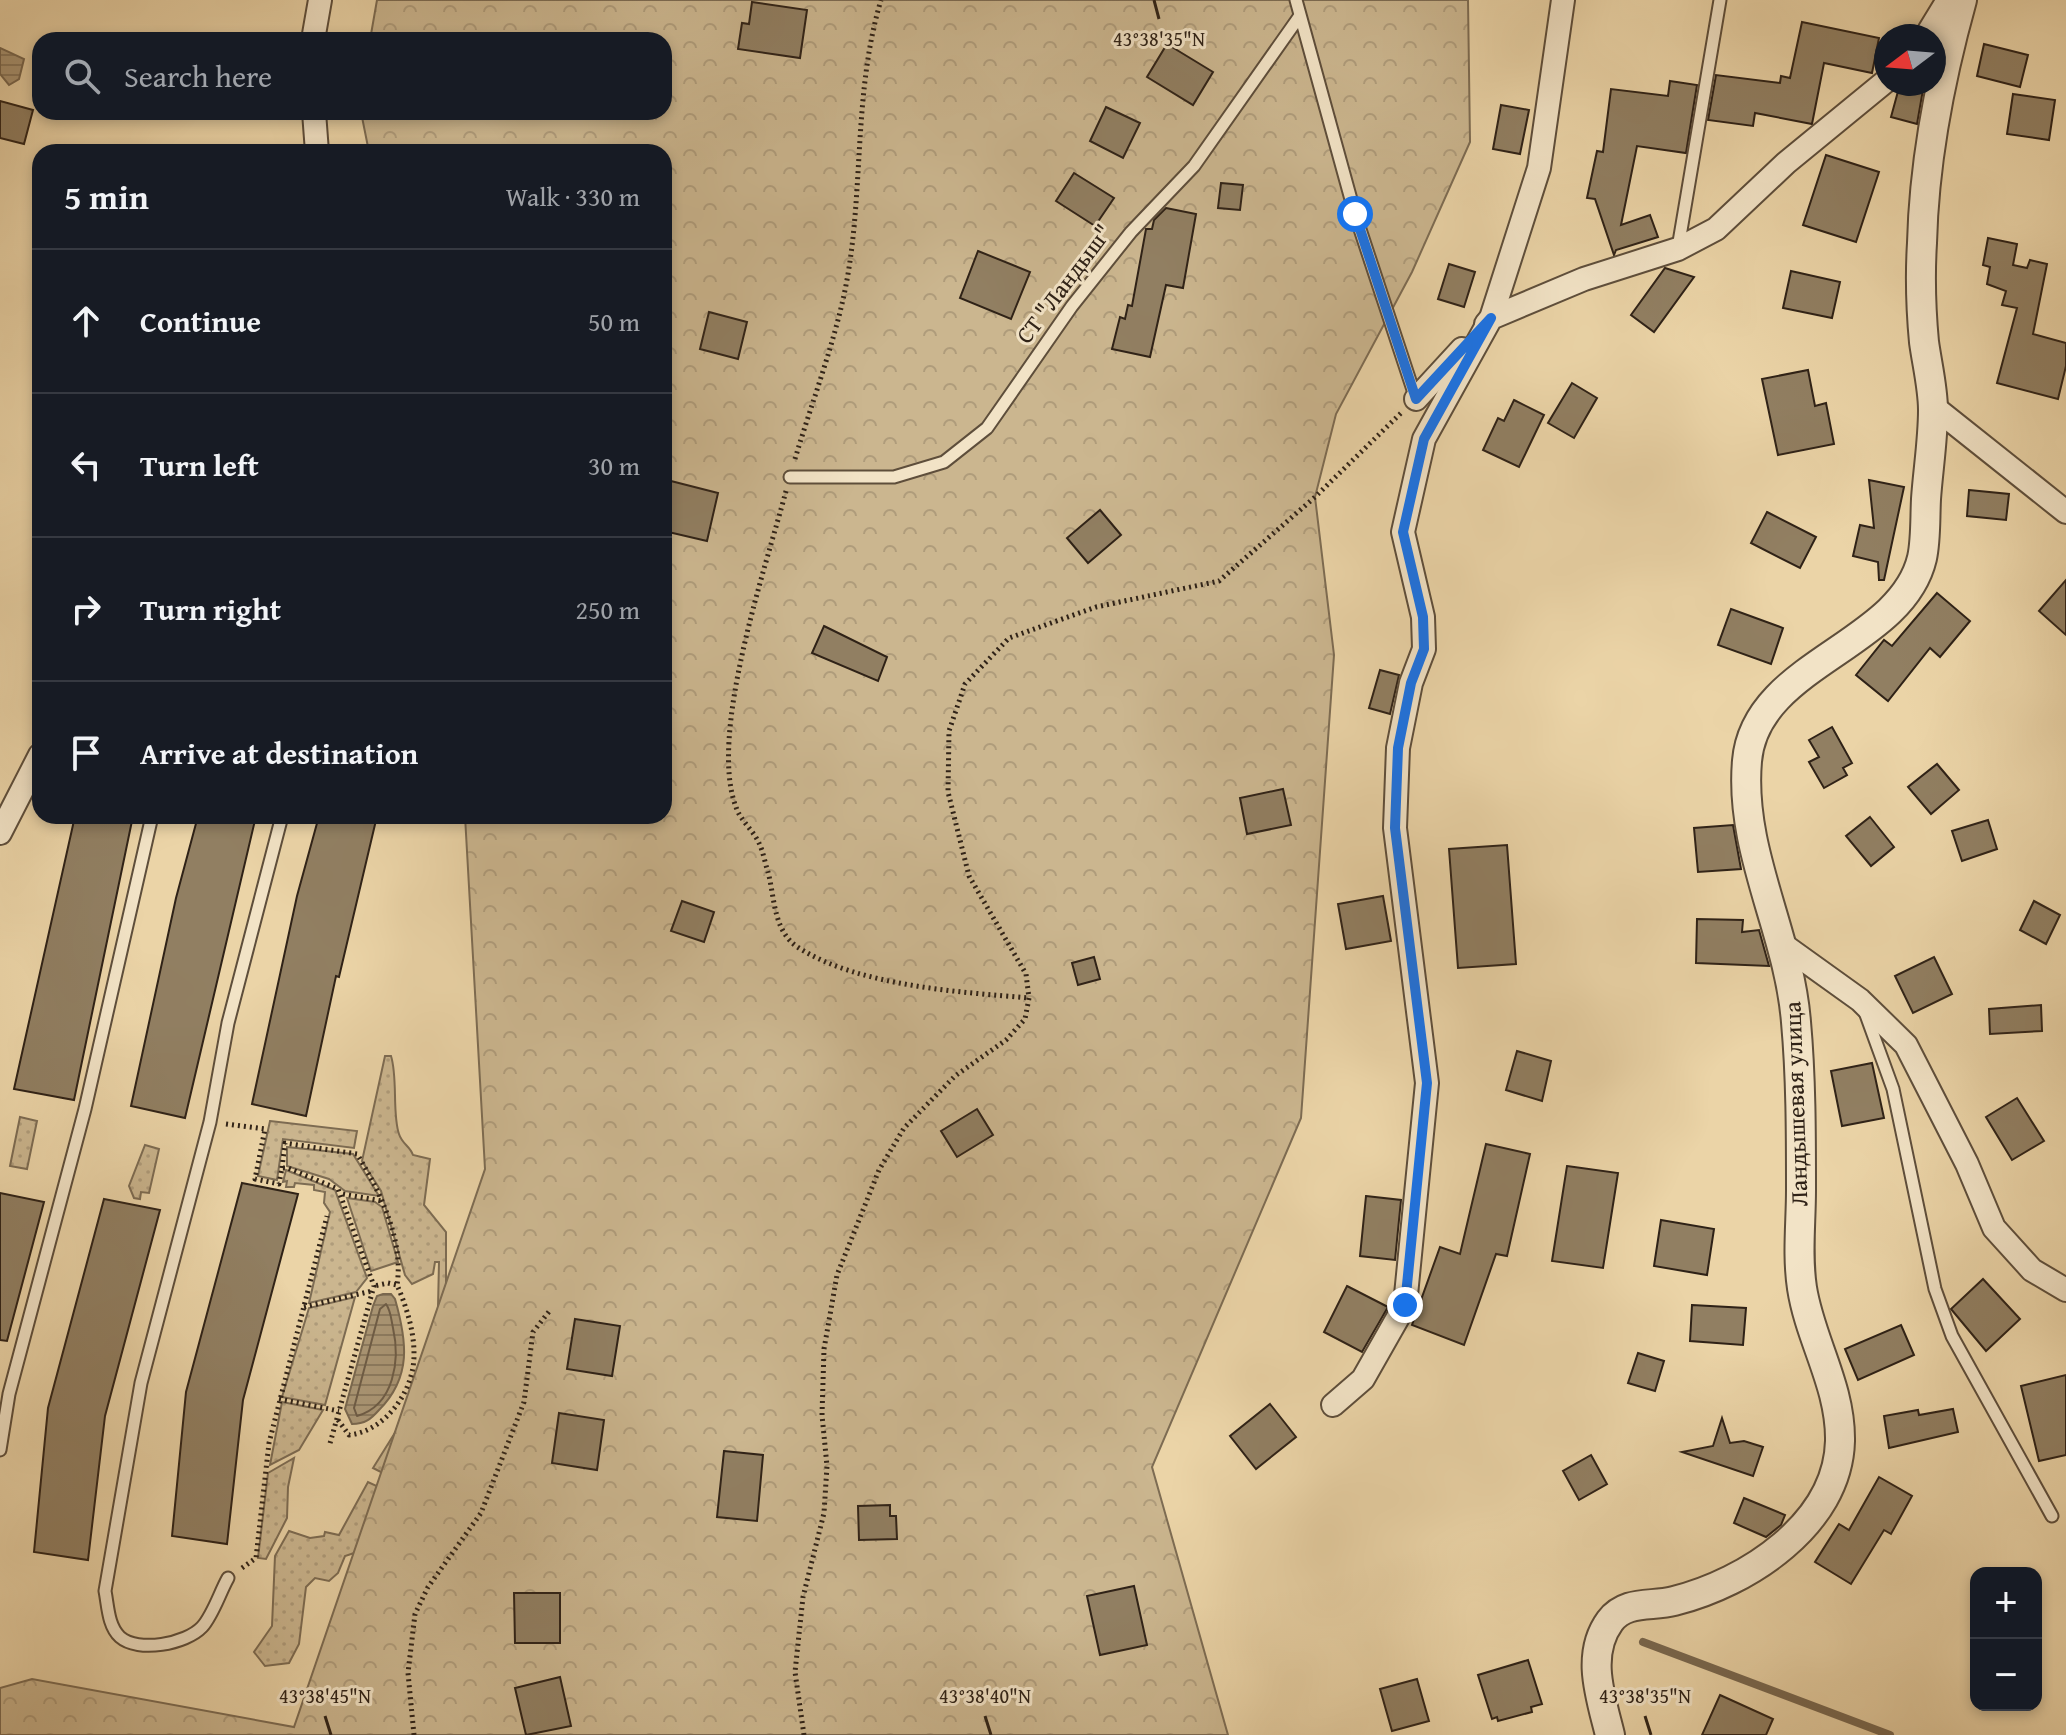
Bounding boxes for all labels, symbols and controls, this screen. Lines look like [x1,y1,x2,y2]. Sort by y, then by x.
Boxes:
text: 43°38'35"N [1113,24,1205,53]
north arrow [1874,24,1946,96]
search box [32,32,672,120]
icon: search [60,54,104,98]
text: Search here [124,54,272,98]
text: 5 min [64,172,149,221]
text: Walk · 330 m [506,177,640,216]
route start [1337,196,1373,232]
street label: СТ "Ландыш" [1007,217,1120,351]
icon: ahead [64,299,108,343]
text: Continue [140,299,261,343]
text: 50 m [588,302,640,341]
icon: left [64,443,108,487]
text: Turn left [140,443,259,487]
text: 30 m [588,446,640,485]
icon: right [64,587,108,631]
text: Turn right [140,587,281,631]
text: 250 m [575,590,640,629]
icon: arrive [64,731,108,775]
text: Arrive at destination [140,731,418,775]
street label: Ландышевая улица [1774,1000,1817,1207]
route end [1387,1287,1423,1323]
map controls [1970,1567,2042,1711]
button: + [1970,1567,2042,1639]
button: − [1970,1639,2042,1711]
text: 43°38'45"N [279,1681,371,1710]
text: 43°38'40"N [939,1681,1031,1710]
text: 43°38'35"N [1599,1681,1691,1710]

